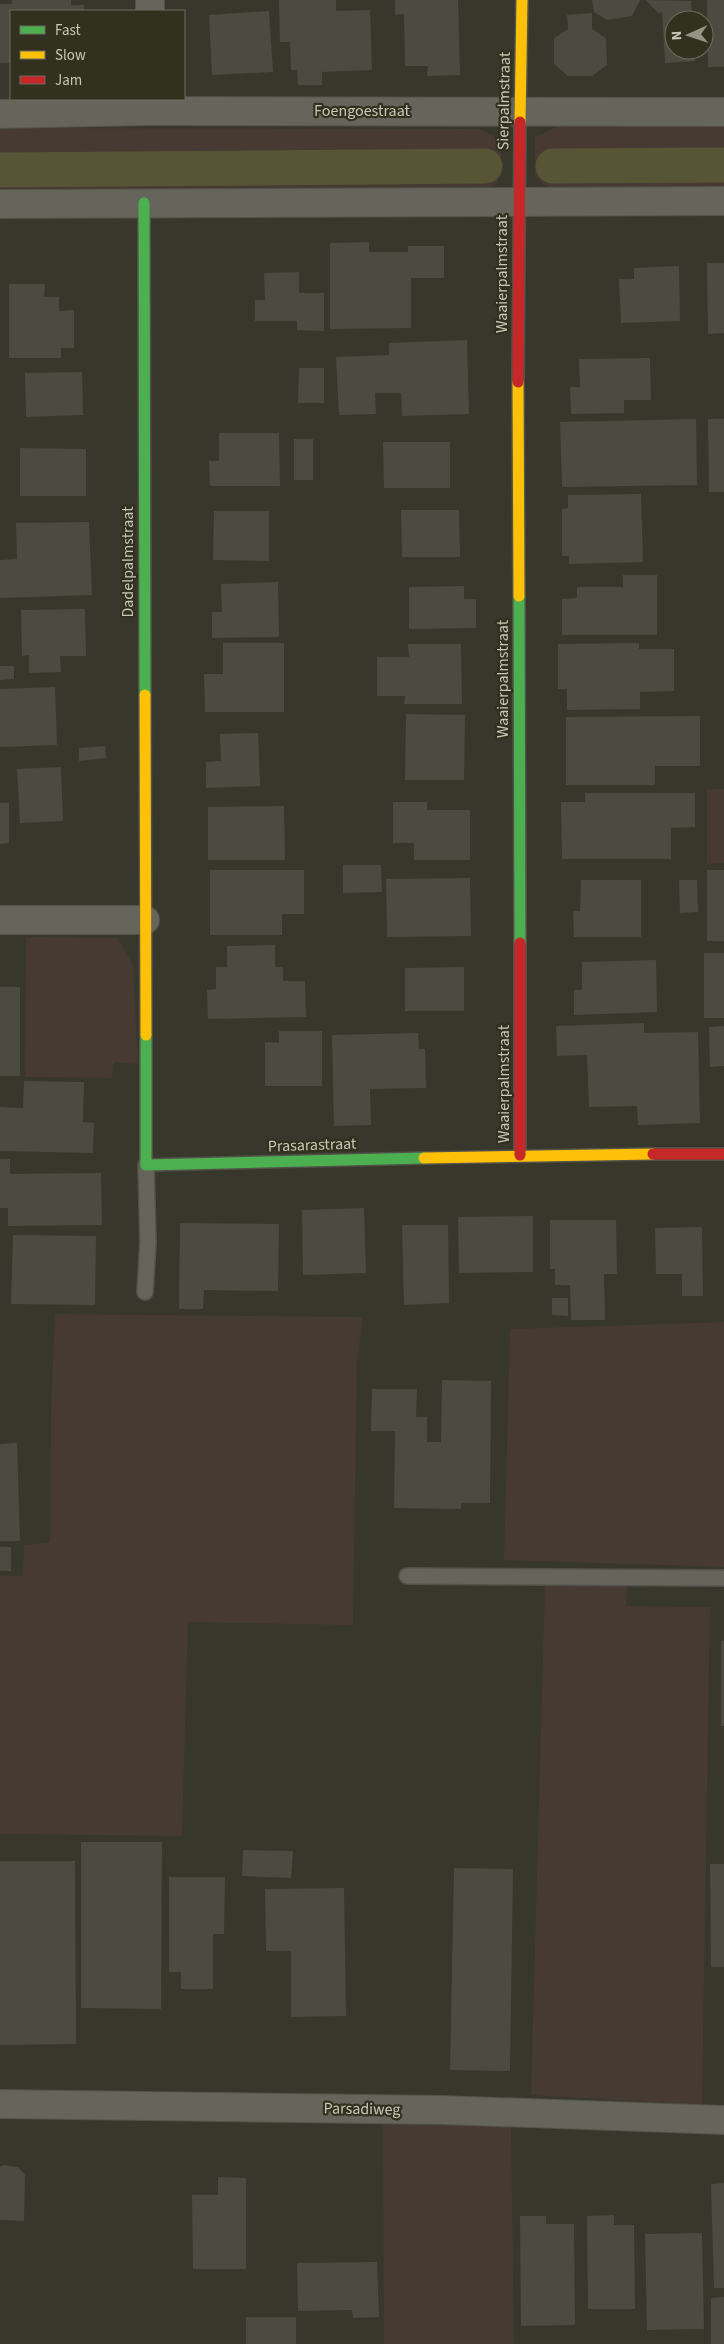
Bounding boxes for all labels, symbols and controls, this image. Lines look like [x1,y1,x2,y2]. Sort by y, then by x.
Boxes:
legend [10,10,185,100]
north arrow [664,10,714,60]
text: Fast [55,20,81,41]
text: N [667,30,687,41]
text: Slow [55,45,86,66]
street label: Sierpalmstraat [492,51,516,150]
text: Jam [55,70,82,91]
street label: Foengoestraat [314,100,410,122]
street label: Waaierpalmstraat [491,214,513,333]
street label: Dadelpalmstraat [117,506,139,618]
street label: Waaierpalmstraat [492,619,514,738]
street label: Waaierpalmstraat [493,1024,515,1143]
street label: Prasarastraat [267,1132,357,1158]
street label: Parsadiweg [323,2097,401,2121]

